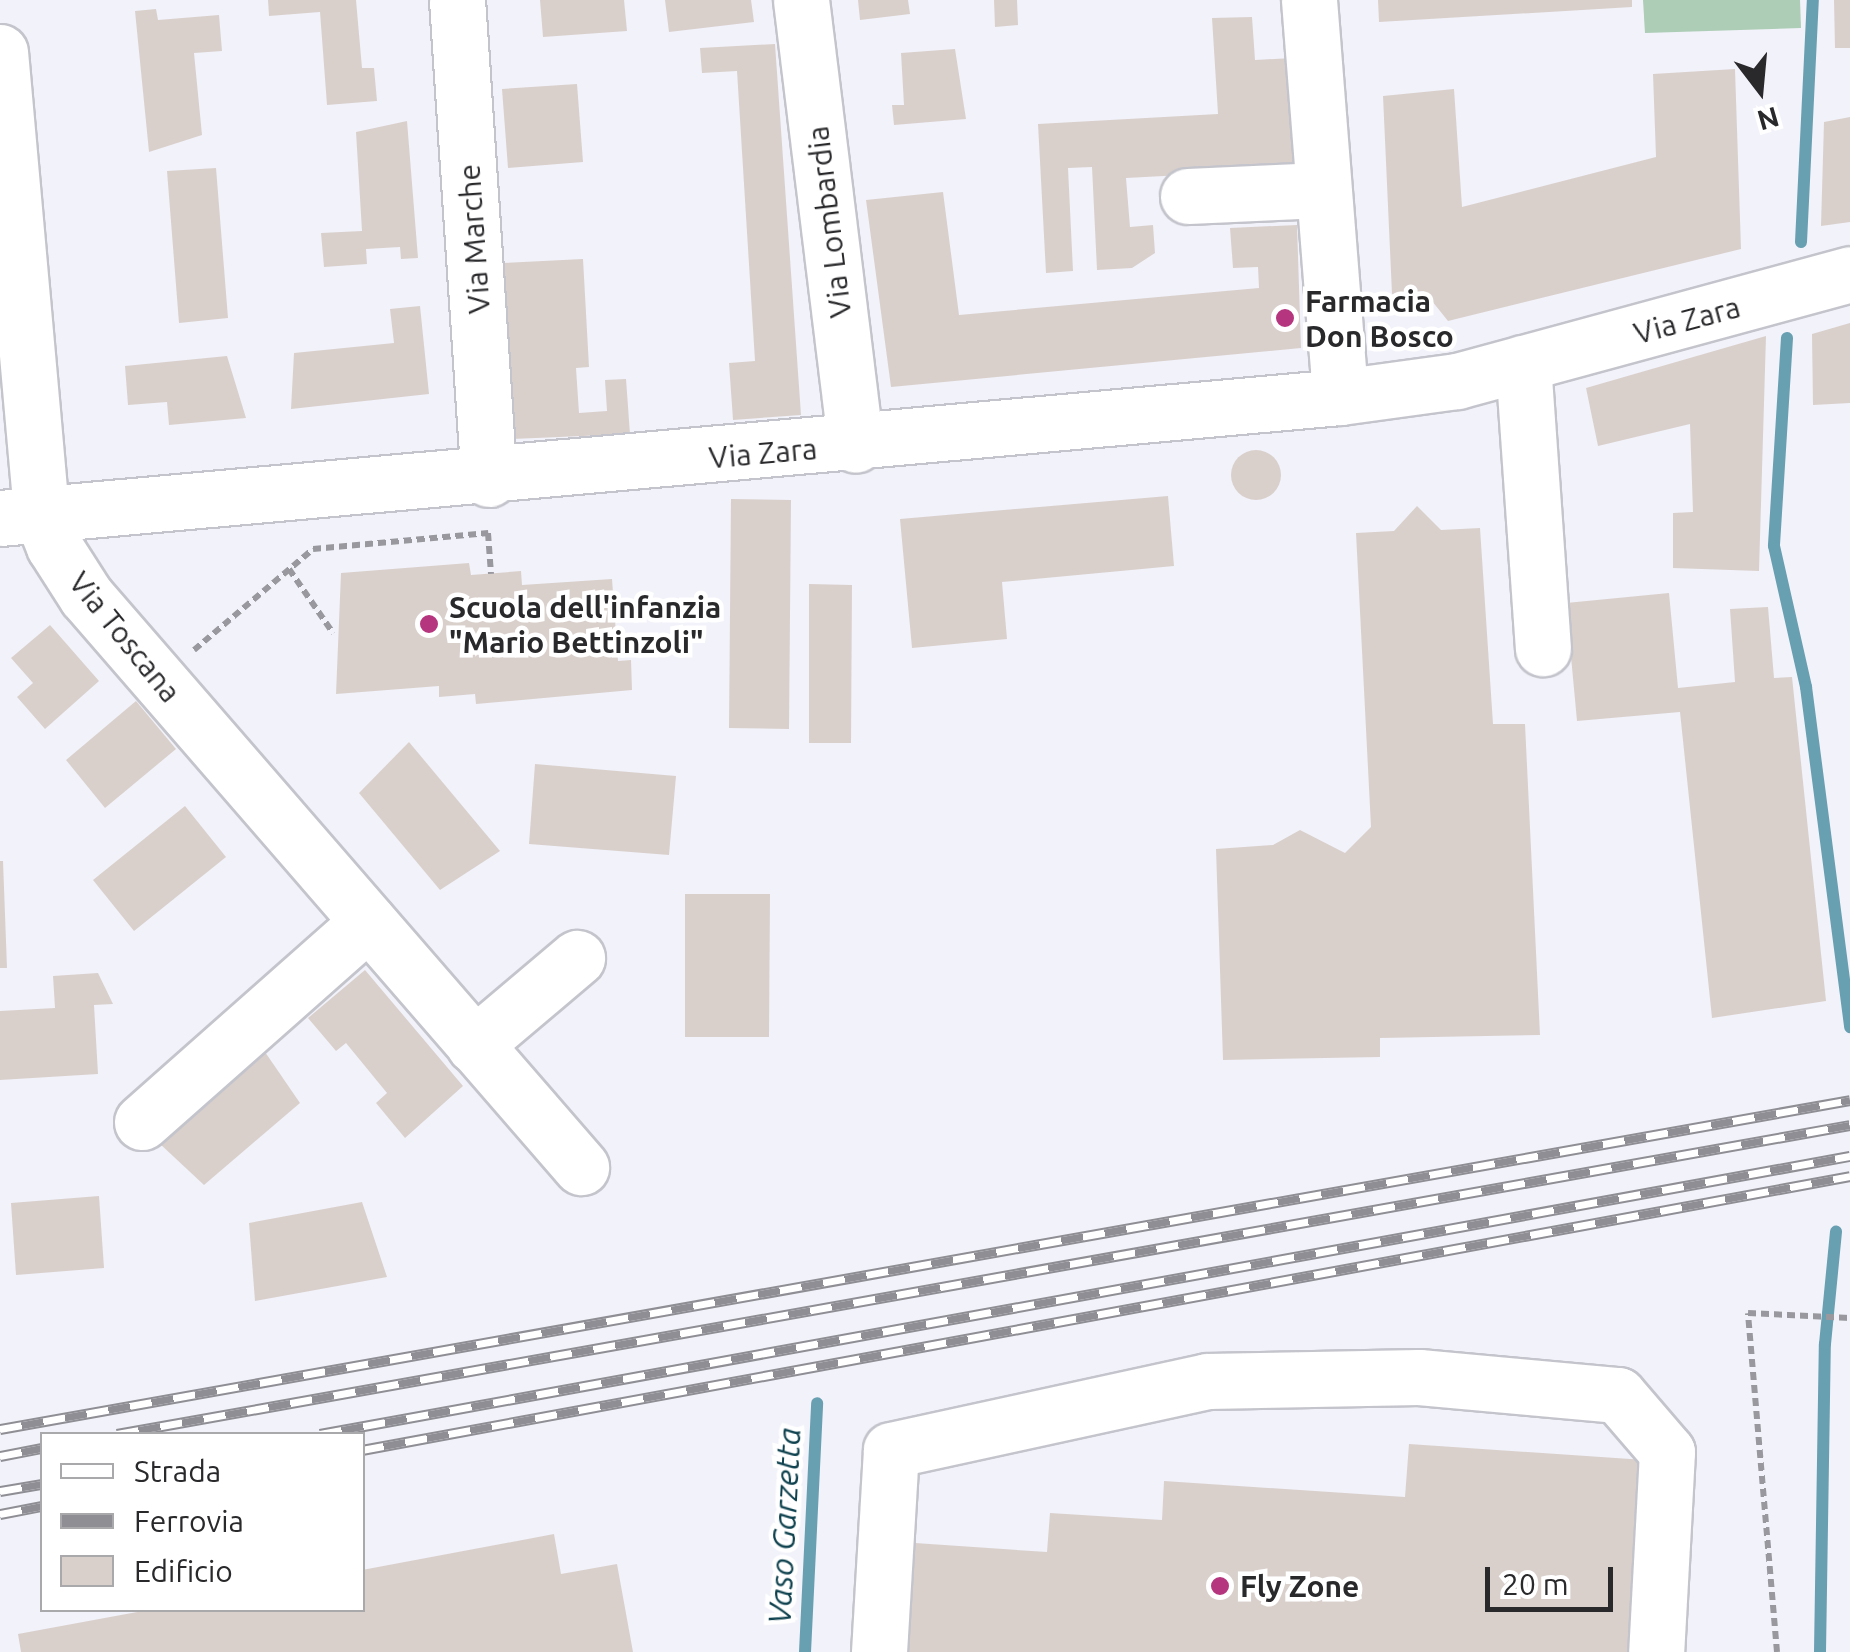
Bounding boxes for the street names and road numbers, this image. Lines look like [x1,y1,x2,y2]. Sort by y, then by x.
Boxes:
street label: Via Lombardia [799,124,859,320]
street label: Via Marche [451,163,497,315]
street label: Via Zara [1630,289,1744,351]
street label: Via Zara [707,430,819,476]
street label: Via Toscana [62,565,188,709]

